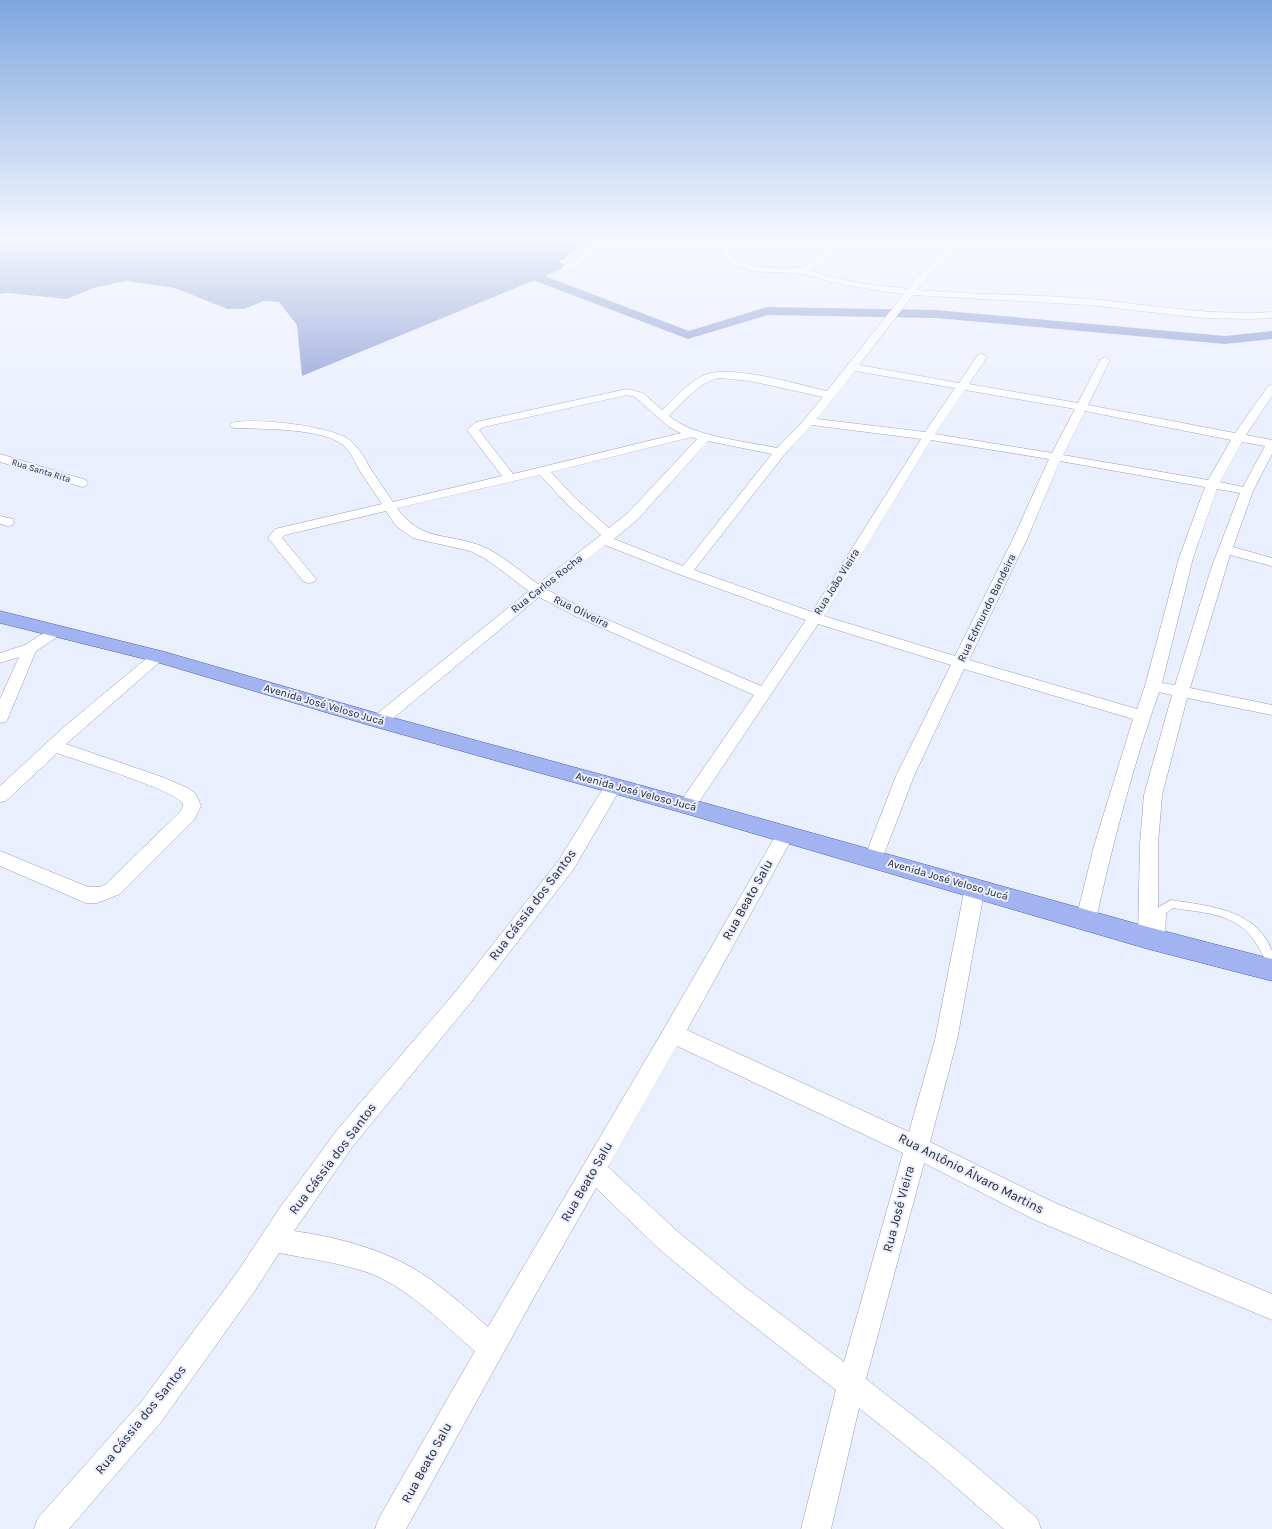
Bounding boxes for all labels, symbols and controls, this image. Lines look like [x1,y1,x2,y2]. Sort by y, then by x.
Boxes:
street label: Rua Santa Rita [10,457,72,485]
street label: Rua João Vieira [811,546,863,618]
street label: Rua Carlos Rocha [508,552,586,616]
street label: Rua Edmundo Bandeira [955,552,1019,664]
street label: Rua Oliveira [551,593,611,631]
street label: Avenida José Veloso Jucá [262,681,386,729]
street label: Avenida José Veloso Jucá [574,769,698,815]
street label: Rua Cássia dos Santos [486,846,580,964]
street label: Avenida José Veloso Jucá [886,856,1010,904]
street label: Rua Beato Salu [719,857,777,943]
street label: Rua Cássia dos Santos [286,1100,380,1218]
street label: Rua Antônio Álvaro Martins [896,1130,1046,1218]
street label: Rua Beato Salu [558,1139,616,1225]
street label: Rua José Vieira [880,1164,918,1254]
street label: Rua Cássia dos Santos [92,1362,190,1478]
street label: Rua Beato Salu [398,1420,456,1506]

